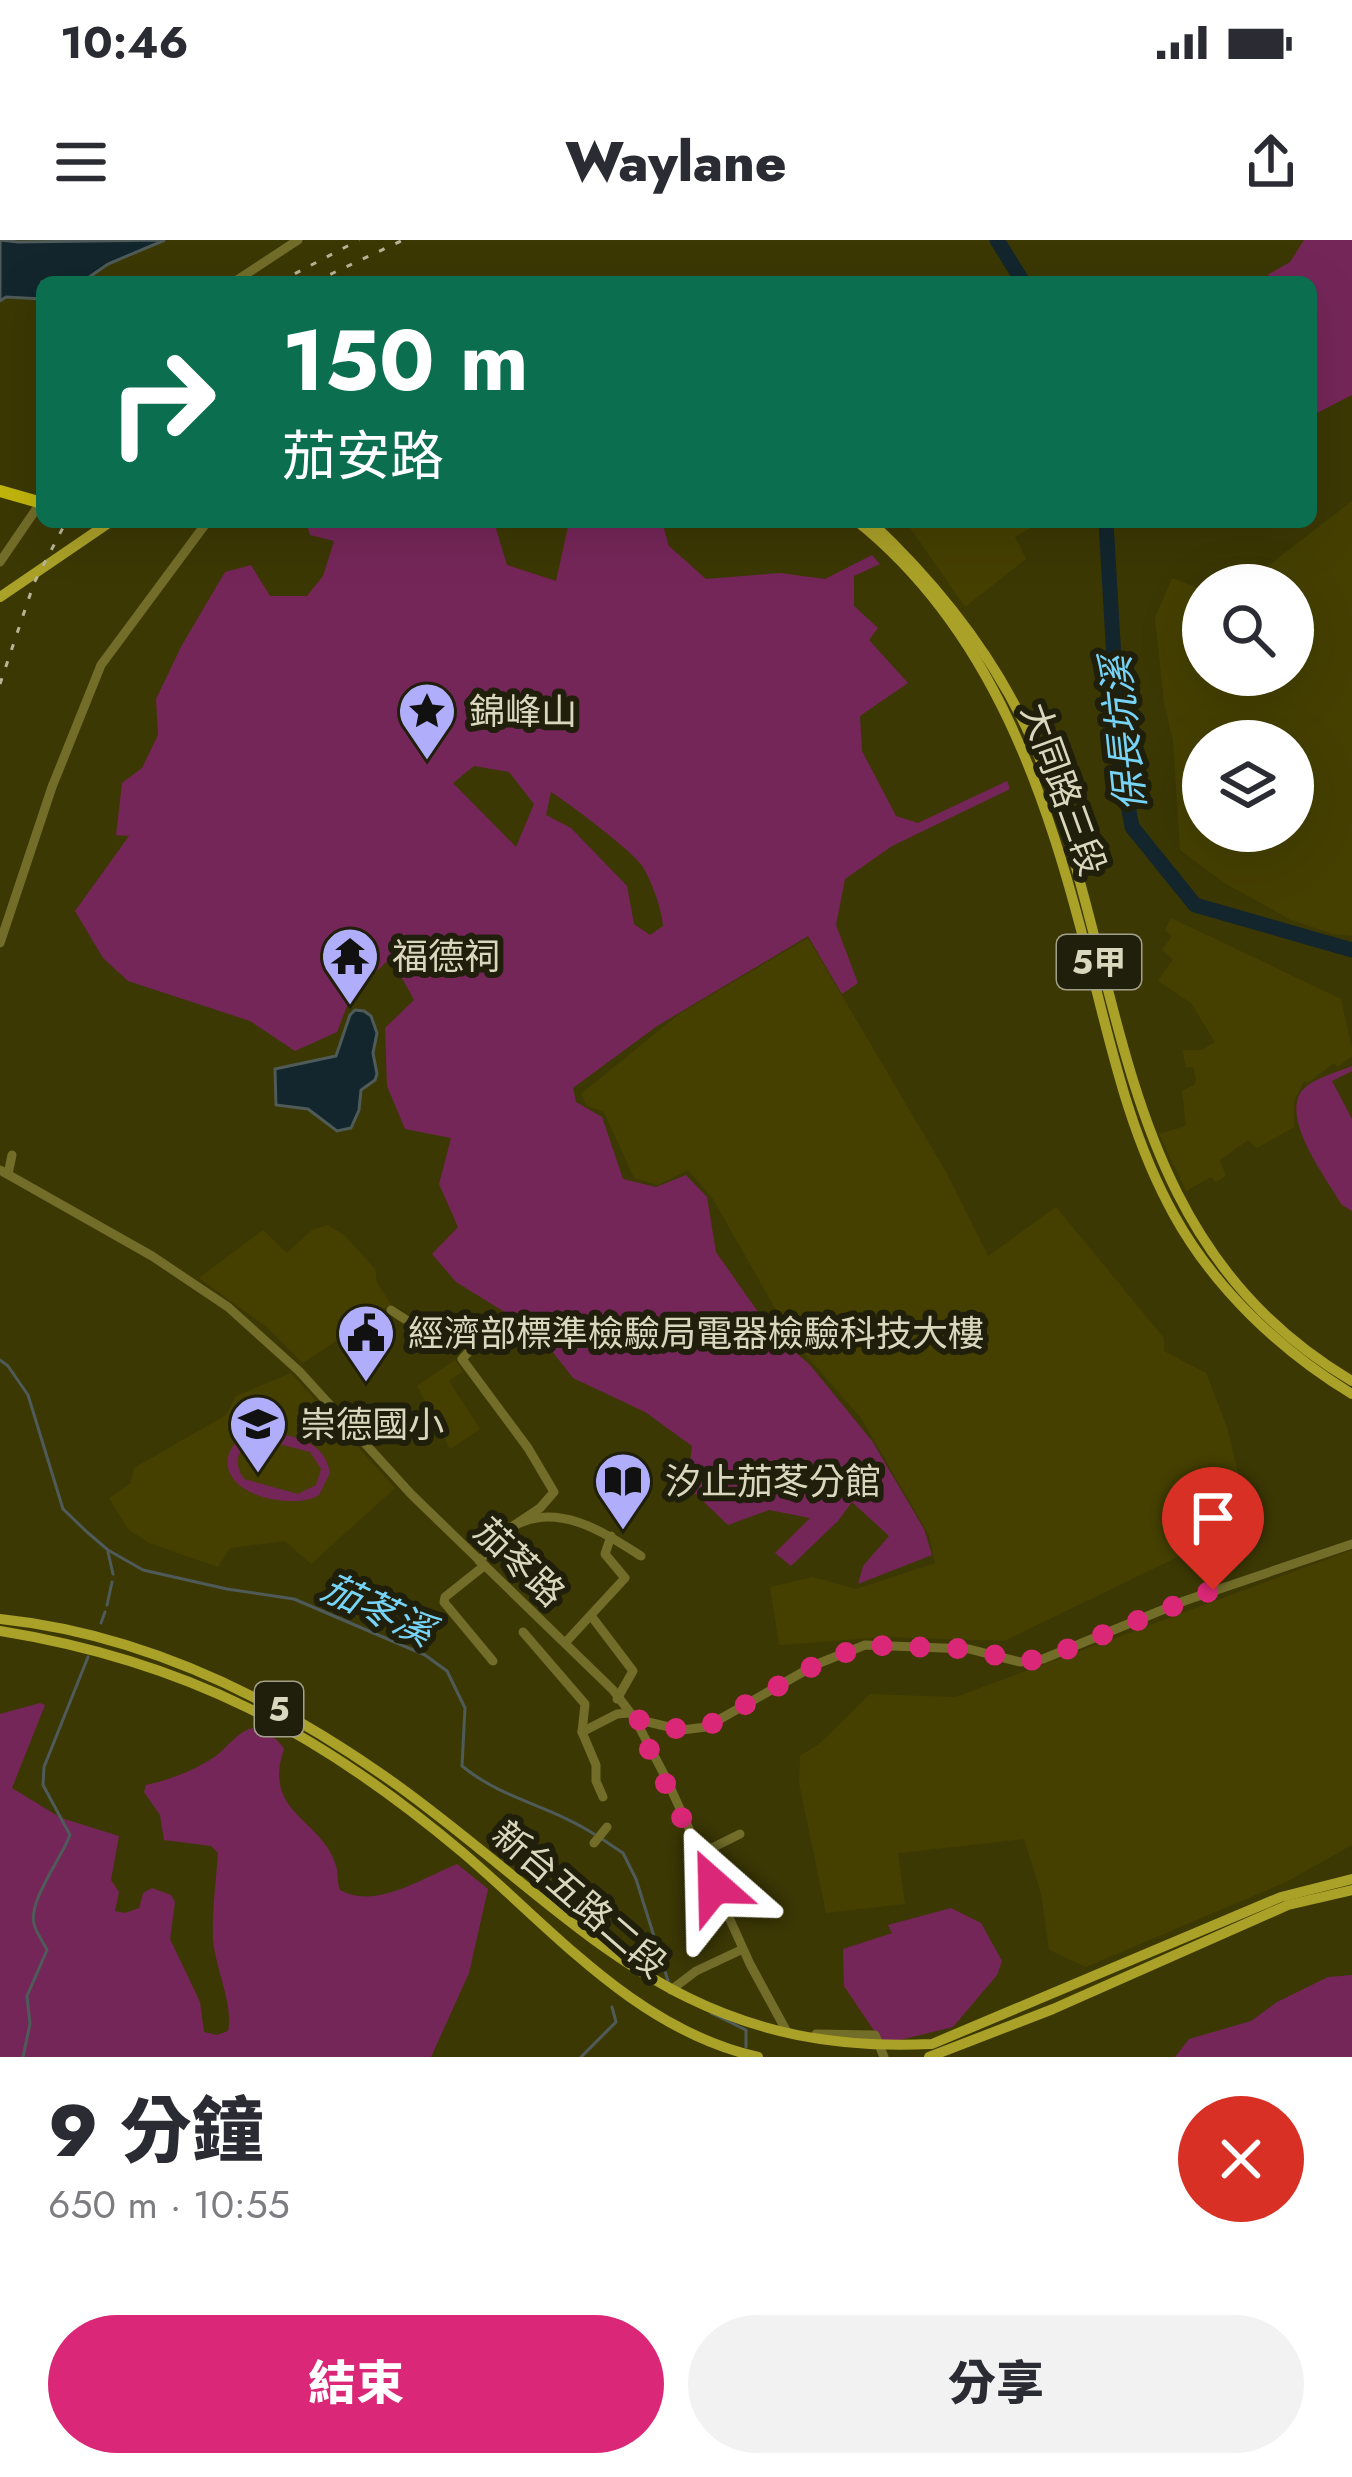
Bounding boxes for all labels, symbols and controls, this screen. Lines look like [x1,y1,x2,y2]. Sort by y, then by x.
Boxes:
text: 10:46 [60,10,189,75]
text: Waylane [565,123,787,201]
icon: menu [48,129,114,195]
icon: share [1238,129,1304,195]
text: 150 m [282,300,529,422]
icon: right [84,324,240,480]
text: 茄安路 [282,417,444,495]
map controls [1182,564,1314,852]
button: search [1182,564,1314,696]
water label: 保長坑溪 [1086,648,1160,815]
place icon: 錦峰山 [396,680,458,762]
place label: 錦峰山 [469,685,577,737]
street label: 大同路三段 [1009,696,1119,882]
button: layers [1182,720,1314,852]
temple icon: 福德祠 [319,925,381,1007]
place label: 福德祠 [392,930,500,982]
road number: 5甲 [1057,935,1141,989]
public building icon: 經濟部標準檢驗局電器檢驗科技大樓 [335,1302,397,1384]
place label: 經濟部標準檢驗局電器檢驗科技大樓 [408,1307,984,1359]
school or university icon: 崇德國小 [227,1393,289,1475]
place label: 崇德國小 [300,1398,444,1450]
library icon: 汐止茄苳分館 [592,1450,654,1532]
place label: 汐止茄苳分館 [665,1455,881,1507]
pin [1162,1467,1264,1590]
icon: arrive [1180,1485,1246,1551]
street label: 茄苳路 [463,1506,577,1618]
water label: 茄苳溪 [313,1559,447,1662]
road number: 5 [255,1682,303,1736]
street label: 新台五路二段 [481,1809,679,1989]
position arrow [651,1823,777,1949]
text: 9 分鐘 [48,2079,264,2183]
button: close [1178,2096,1304,2222]
text: 650 m · 10:55 [48,2176,290,2233]
button: 結束 [48,2315,664,2453]
button: 分享 [688,2315,1304,2453]

